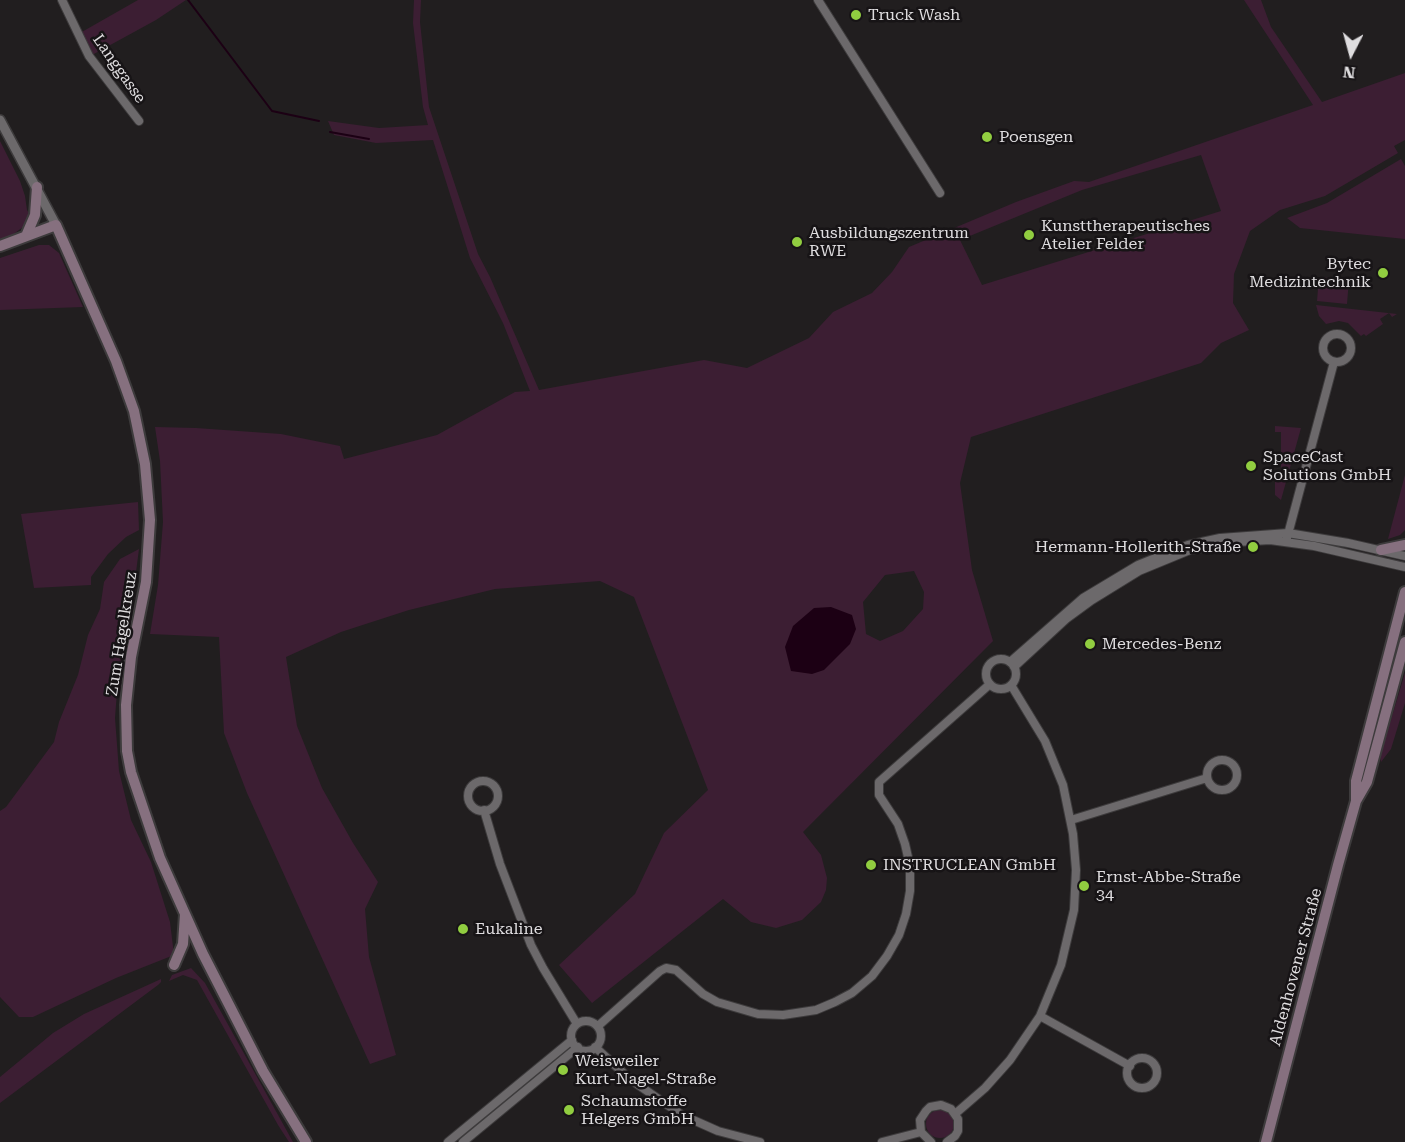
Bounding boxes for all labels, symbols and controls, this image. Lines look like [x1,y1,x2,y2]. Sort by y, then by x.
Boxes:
place label: Truck Wash [868,5,960,25]
marker: Truck Wash [849,8,863,22]
north arrow [1321,24,1381,84]
street label: Langgasse [88,31,150,107]
text: N [1342,62,1356,82]
place label: Poensgen [999,127,1073,147]
marker: Poensgen [980,130,994,144]
place label: Kunsttherapeutisches Atelier Felder [1041,216,1210,254]
place label: Ausbildungszentrum RWE [809,223,969,261]
marker: Kunsttherapeutisches Atelier Felder [1022,228,1036,242]
marker: Ausbildungszentrum RWE [790,235,804,249]
place label: Bytec Medizintechnik [1249,254,1371,292]
marker: Bytec Medizintechnik [1376,266,1390,280]
place label: SpaceCast Solutions GmbH [1263,447,1391,485]
marker: SpaceCast Solutions GmbH [1244,459,1258,473]
place label: Hermann-Hollerith-Straße [1035,537,1241,557]
marker: Hermann-Hollerith-Straße [1246,540,1260,554]
street label: Zum Hagelkreuz [103,571,141,697]
place label: Mercedes-Benz [1102,634,1221,654]
marker: Mercedes-Benz [1083,637,1097,651]
place label: INSTRUCLEAN GmbH [883,855,1056,875]
marker: INSTRUCLEAN GmbH [864,858,878,872]
place label: Ernst-Abbe-Straße 34 [1096,867,1241,905]
marker: Ernst-Abbe-Straße 34 [1077,879,1091,893]
street label: Aldenhovener Straße [1266,886,1326,1048]
place label: Eukaline [475,919,543,939]
marker: Eukaline [456,922,470,936]
place label: Weisweiler Kurt-Nagel-Straße [575,1051,716,1089]
marker: Weisweiler Kurt-Nagel-Straße [556,1063,570,1077]
place label: Schaumstoffe Helgers GmbH [581,1091,694,1129]
marker: Schaumstoffe Helgers GmbH [562,1103,576,1117]

